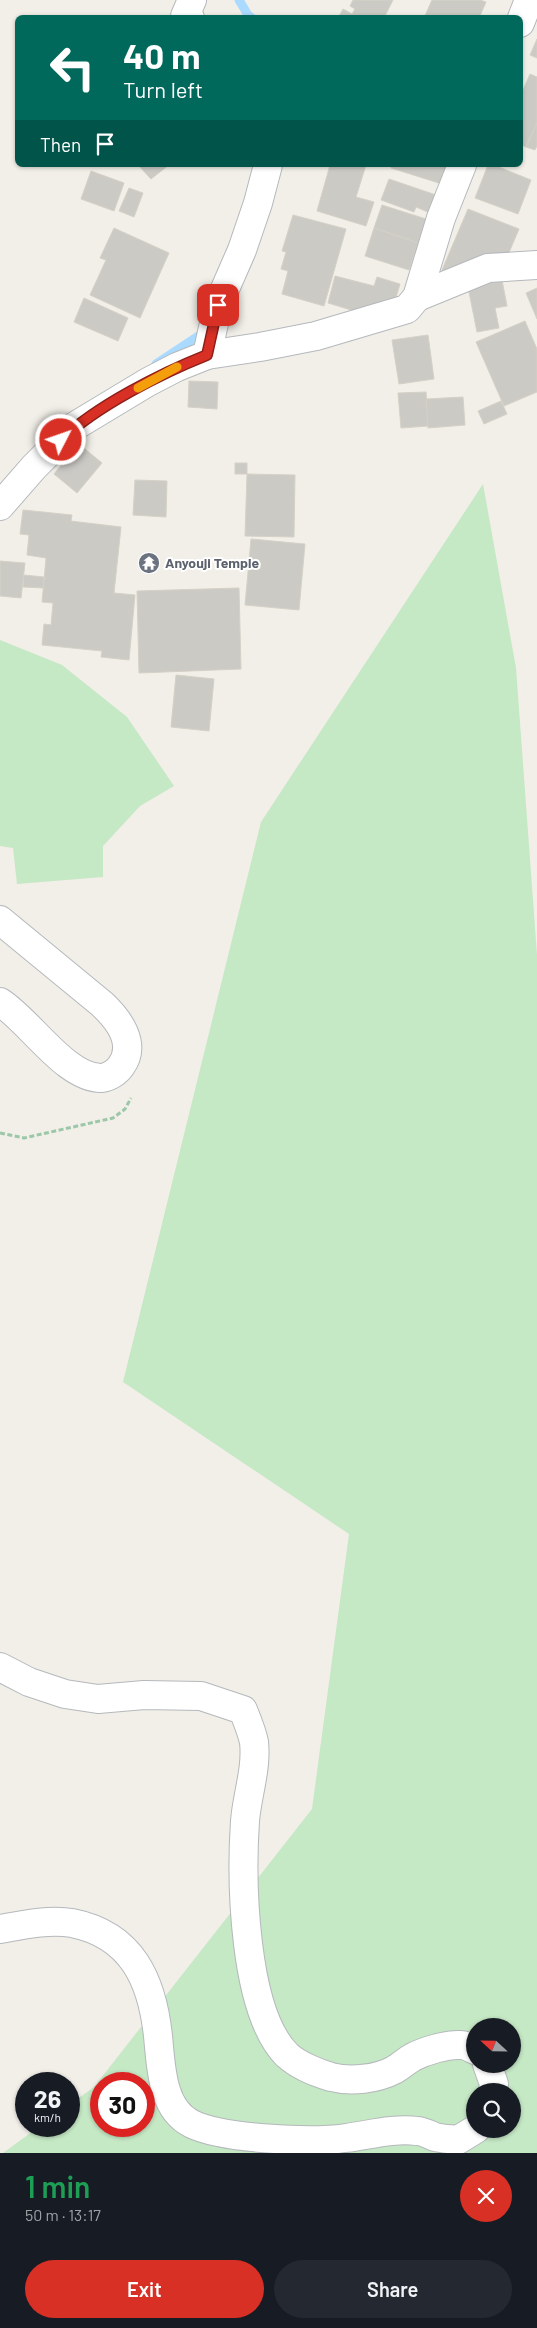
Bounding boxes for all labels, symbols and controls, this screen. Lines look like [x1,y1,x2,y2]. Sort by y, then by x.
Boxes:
text: 40 m [123,34,200,76]
icon: left [40,35,105,100]
text: Turn left [123,76,203,102]
icon: arrive [91,130,119,158]
text: Then [40,133,81,156]
pin [197,284,239,326]
icon: arrive [204,291,232,319]
position arrow [34,413,86,465]
temple icon: Anyouji Temple [137,551,161,575]
place label: Anyouji Temple [165,554,259,571]
north arrow [466,2018,521,2072]
map controls [466,2018,521,2138]
speed limit sign: 30 [90,2072,155,2137]
text: 26 [34,2083,61,2113]
button: search [466,2083,521,2138]
text: km/h [34,2110,61,2124]
text: 1 min [25,2168,90,2204]
button: close [460,2170,512,2222]
text: 50 m · 13:17 [25,2205,101,2224]
button: Exit [25,2260,264,2318]
button: Share [274,2260,512,2318]

